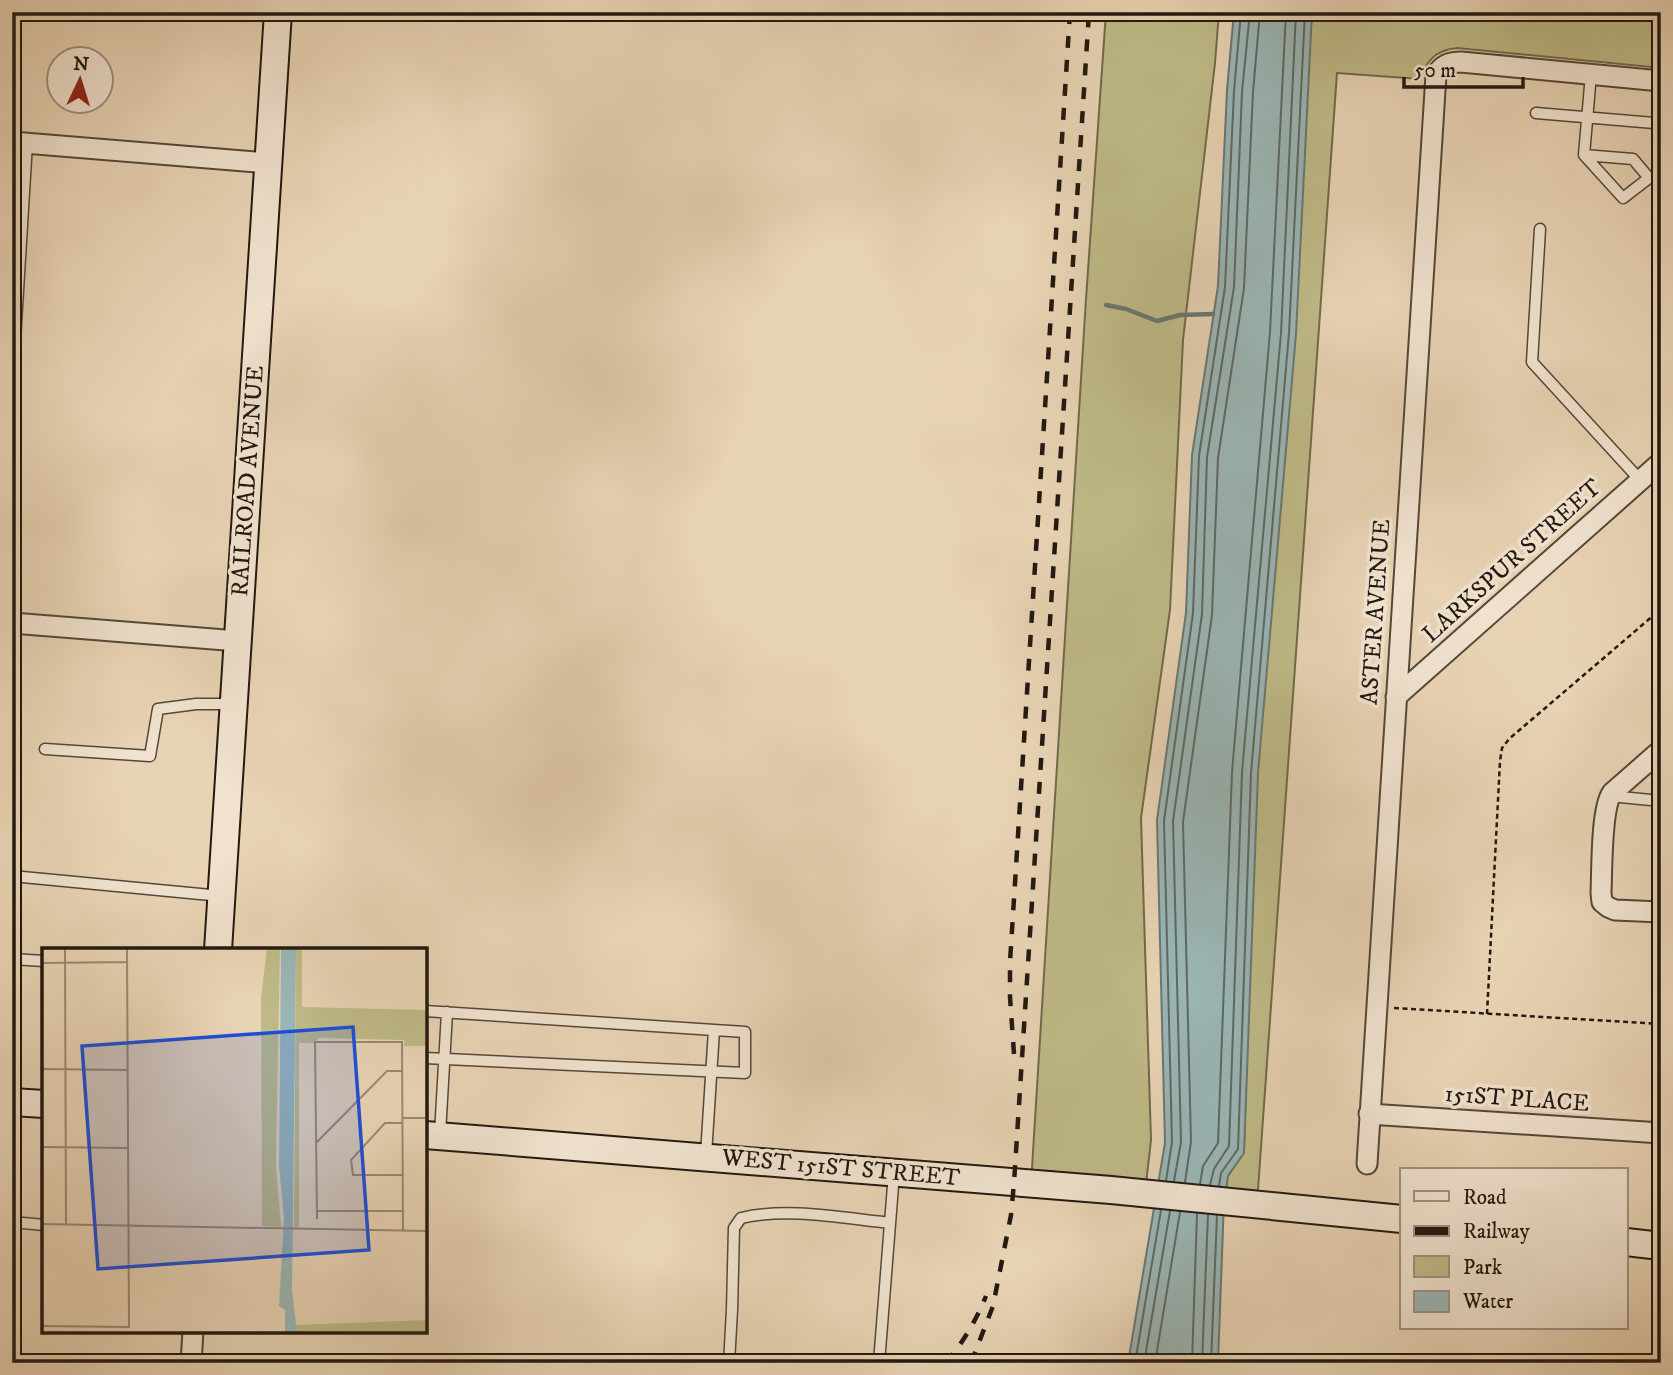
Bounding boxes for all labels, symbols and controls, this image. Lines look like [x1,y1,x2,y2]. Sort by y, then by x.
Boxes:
north arrow [46,46,116,116]
scale bar [1404,46,1522,90]
text: N [72,53,90,77]
text: 50 m [1414,58,1456,84]
street label: RAILROAD AVENUE [225,365,271,597]
street label: LARKSPUR STREET [1416,473,1608,649]
street label: ASTER AVENUE [1355,518,1397,706]
inset map [42,948,427,1333]
street label: 151ST PLACE [1444,1079,1590,1119]
street label: WEST 151ST STREET [720,1143,961,1193]
legend [1400,1168,1628,1330]
text: Road [1463,1185,1507,1211]
text: Railway [1463,1219,1531,1245]
text: Park [1463,1255,1503,1281]
text: Water [1462,1289,1513,1315]

